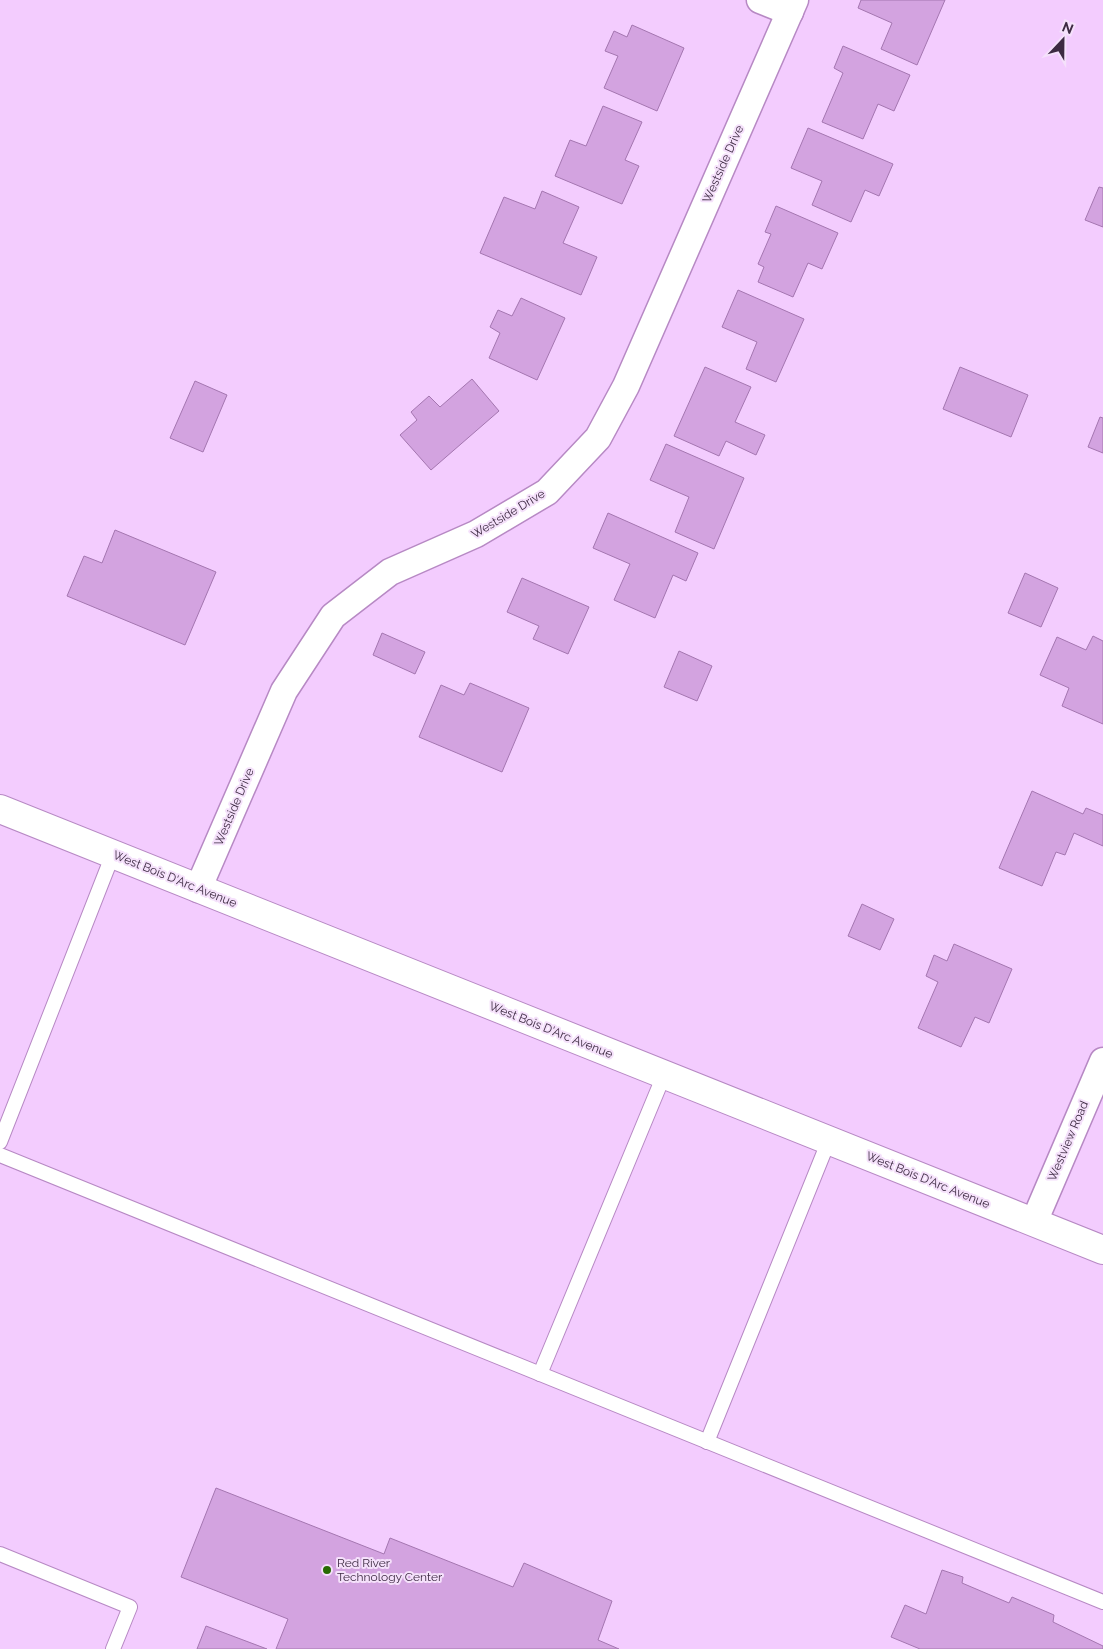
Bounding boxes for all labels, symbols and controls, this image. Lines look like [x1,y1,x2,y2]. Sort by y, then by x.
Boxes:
north arrow [1038,15,1088,65]
text: N [1060,19,1076,37]
street label: Westside Drive [700,123,746,205]
street label: Westside Drive [469,487,547,541]
street label: Westside Drive [211,766,257,848]
street label: West Bois D'Arc Avenue [111,848,239,910]
street label: West Bois D'Arc Avenue [487,999,615,1061]
street label: Westview Road [1045,1099,1091,1183]
street label: West Bois D'Arc Avenue [864,1149,992,1211]
place label: Red River Technology Center [337,1556,443,1584]
marker: Red River Technology Center [321,1564,333,1576]

